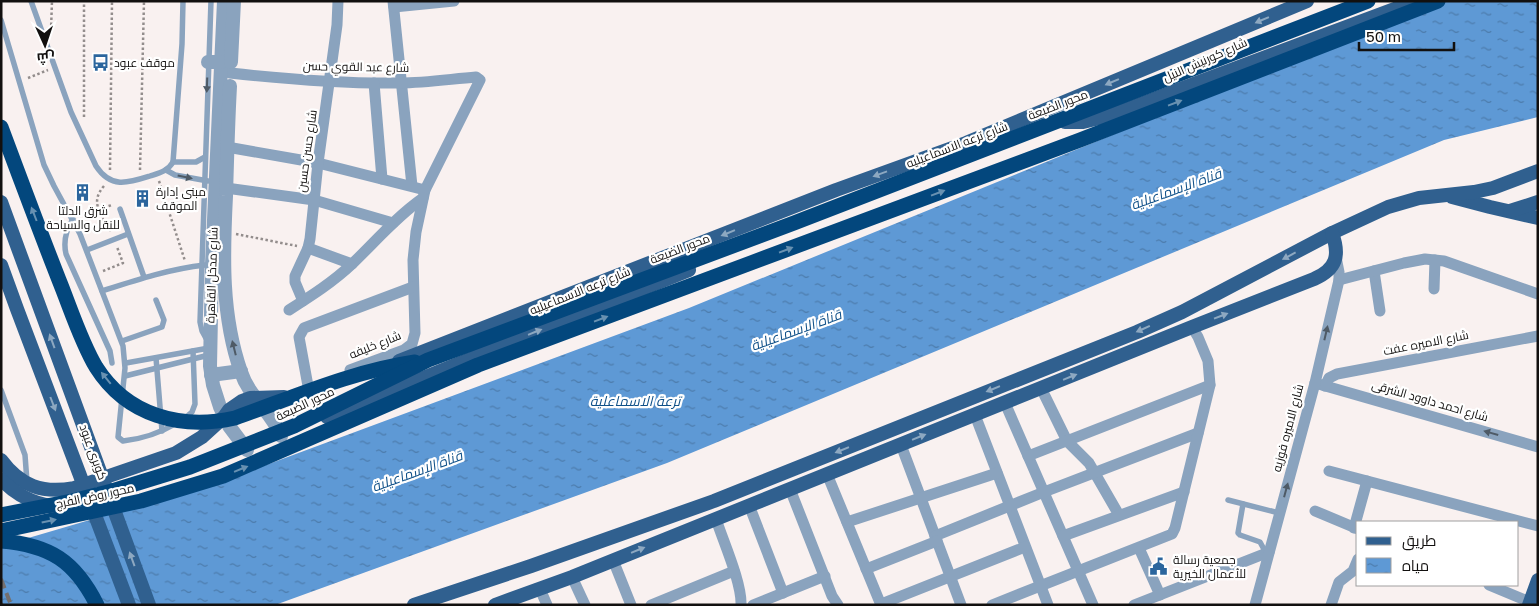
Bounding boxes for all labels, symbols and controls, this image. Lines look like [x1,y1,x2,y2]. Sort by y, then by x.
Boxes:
one-way arrow [1255,17,1270,24]
north arrow [20,20,70,70]
scale bar [1359,20,1454,52]
text: 50 m [1366,27,1401,45]
street label: شارع كورنيش النيل [1160,34,1250,86]
text: ش [36,49,55,67]
bus stop icon: موقف عبود [90,53,110,73]
place label: موقف عبود [114,55,175,70]
street label: شارع عبد القوي حسن [303,58,409,78]
one-way arrow [203,77,211,93]
one-way arrow [1105,79,1119,87]
street label: محور الضبعة [1026,86,1090,123]
one-way arrow [1167,99,1182,106]
street label: شارع حسن حسين [293,109,321,193]
street label: شارع ترعه الاسماعيليه [904,118,1010,172]
water label: قناة الإسماعيلية [1128,164,1225,214]
one-way arrow [872,170,887,178]
one-way arrow [177,173,193,181]
building icon: شرق الدلتا للنقل والسياحة [73,182,93,202]
place label: مبنى إدارة الموقف [156,184,206,213]
building icon: مبنى إدارة الموقف [132,189,152,209]
one-way arrow [931,189,946,197]
place label: شرق الدلتا للنقل والسياحة [46,203,120,232]
one-way arrow [30,206,38,221]
street label: شارع مدخل القاهرة [202,227,222,323]
one-way arrow [721,229,735,237]
street label: محور الضبعة [648,230,712,267]
one-way arrow [779,246,794,254]
one-way arrow [1281,252,1296,260]
street label: شارع ترعه الاسماعيليه [527,263,633,319]
water label: قناة الإسماعيلية [748,305,845,355]
one-way arrow [1213,312,1228,319]
one-way arrow [594,315,609,323]
one-way arrow [1136,325,1150,333]
one-way arrow [1322,325,1330,340]
street label: شارع خليفه [347,327,403,363]
street label: شارع الاميره عفت [1382,327,1470,359]
one-way arrow [528,328,543,336]
one-way arrow [48,333,55,348]
one-way arrow [230,340,238,355]
one-way arrow [100,372,111,385]
one-way arrow [1063,372,1077,380]
street label: شارع احمد داوود الشرقى [1370,377,1490,425]
street label: شارع الاميره فوزيه [1269,382,1307,474]
street label: محور الضبعة [273,383,336,424]
one-way arrow [986,386,1000,394]
water label: ترعة الاسماعلية [590,392,683,410]
one-way arrow [49,397,57,412]
street label: كوبرى عبود [76,422,110,482]
one-way arrow [1483,429,1498,437]
one-way arrow [912,433,926,441]
water label: قناة الإسماعيلية [369,446,466,496]
one-way arrow [834,446,849,454]
one-way arrow [234,465,249,473]
street label: محور روض الفرج [54,480,136,512]
one-way arrow [1282,482,1290,497]
one-way arrow [41,517,57,525]
legend [1356,521,1519,586]
text: طريق [1402,531,1436,551]
one-way arrow [631,546,646,553]
one-way arrow [128,551,136,566]
place label: جمعية رسالة للأعمال الخيرية [1173,552,1246,581]
text: مياه [1402,556,1429,574]
public building icon: جمعية رسالة للأعمال الخيرية [1149,557,1169,577]

